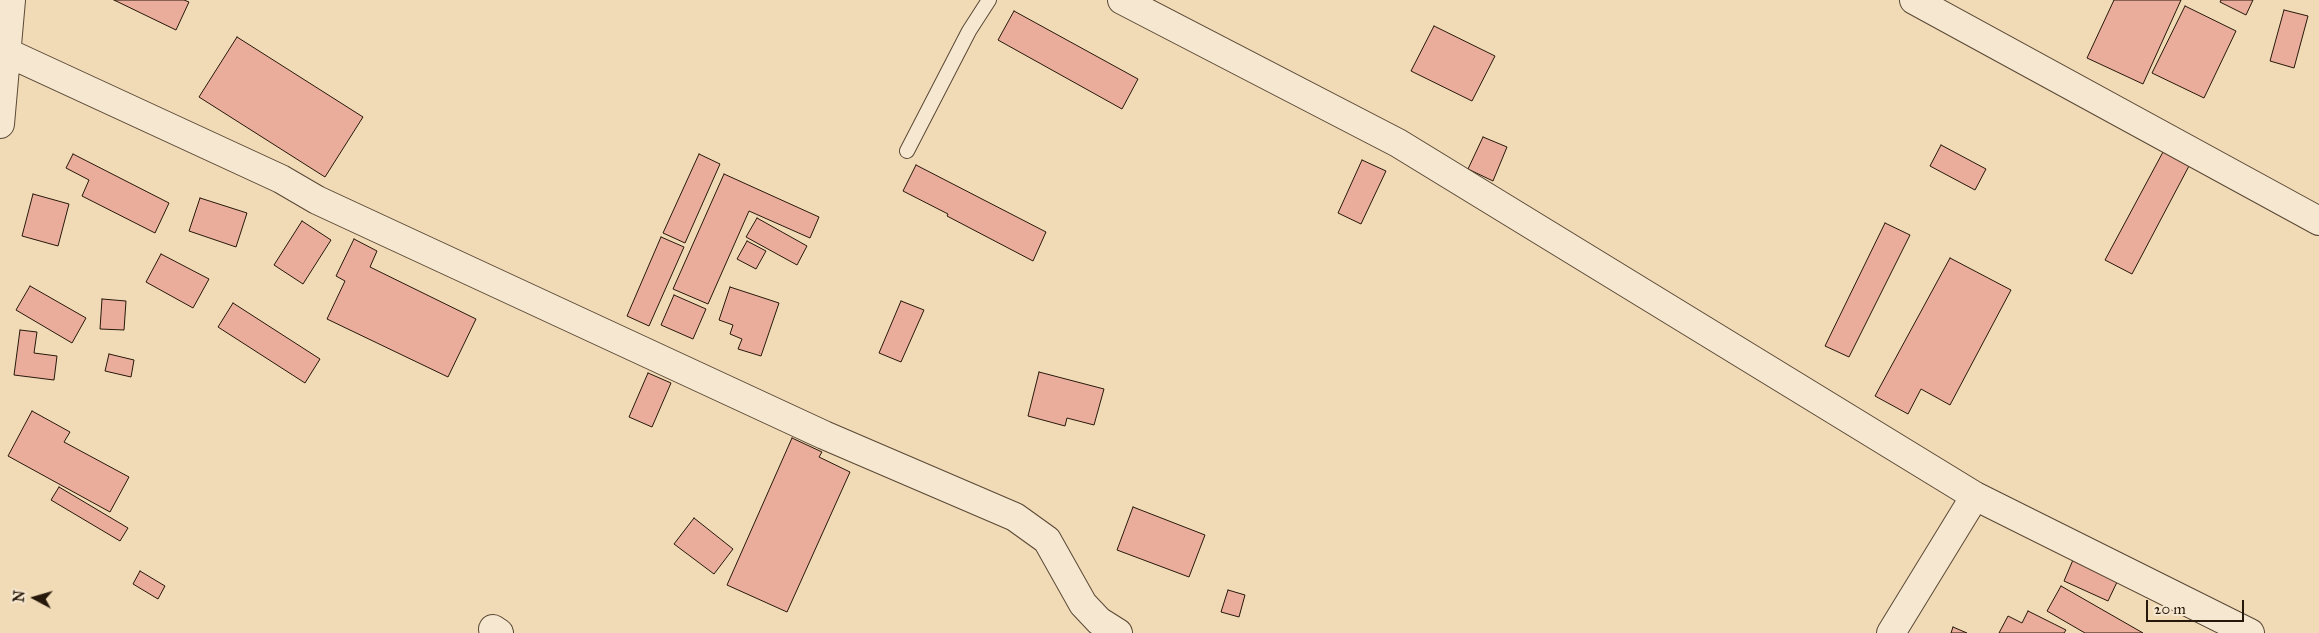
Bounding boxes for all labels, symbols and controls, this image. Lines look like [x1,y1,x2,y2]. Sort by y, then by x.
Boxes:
north arrow [10,573,60,623]
text: N [11,590,29,603]
scale bar [2149,590,2246,622]
text: 20 m [2154,600,2186,618]

